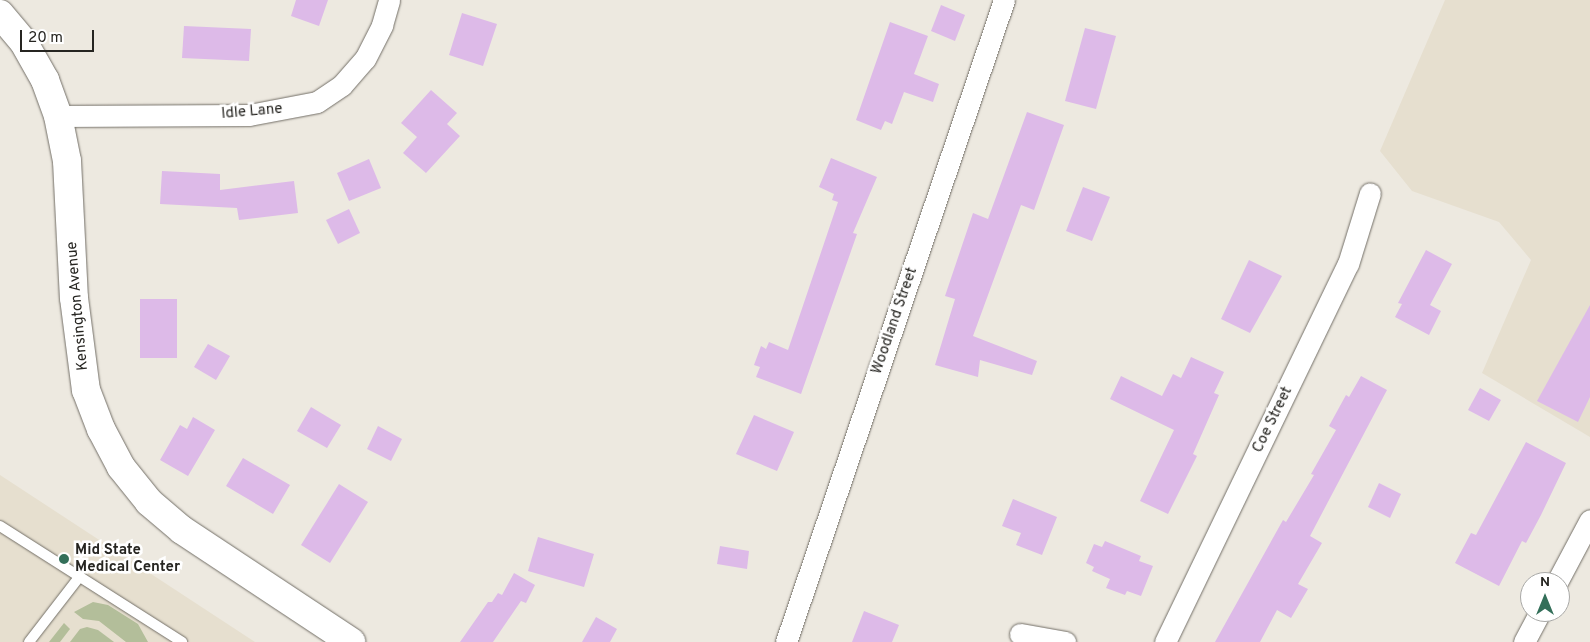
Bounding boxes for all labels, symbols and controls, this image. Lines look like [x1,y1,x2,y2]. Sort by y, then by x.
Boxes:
scale bar [22,20,96,52]
text: 20 m [28,29,63,48]
street label: Idle Lane [221,100,283,124]
street label: Kensington Avenue [63,240,93,372]
street label: Woodland Street [868,265,922,377]
street label: Coe Street [1249,384,1297,456]
place label: Mid State Medical Center [75,541,180,576]
marker: Mid State Medical Center [57,552,71,566]
north arrow [1520,572,1570,622]
text: N [1540,574,1550,591]

